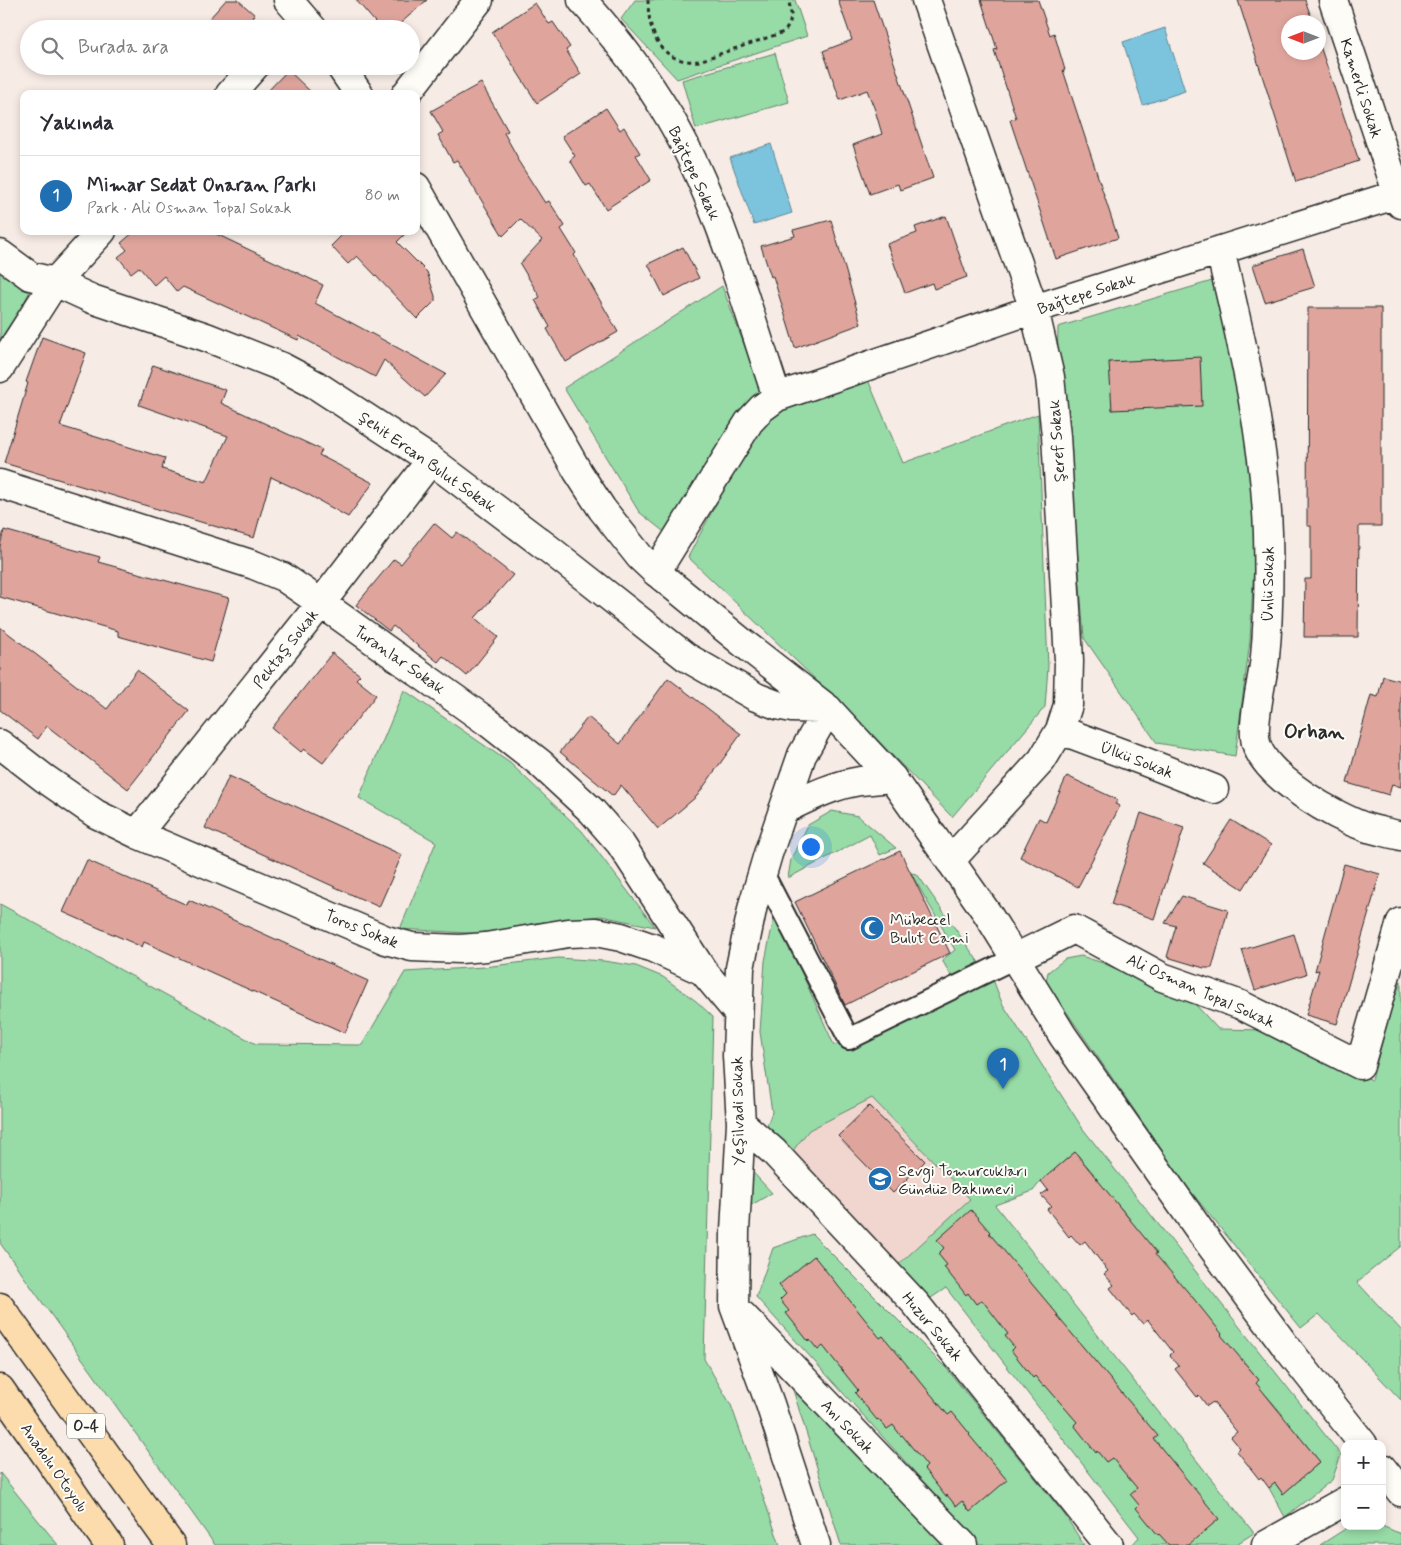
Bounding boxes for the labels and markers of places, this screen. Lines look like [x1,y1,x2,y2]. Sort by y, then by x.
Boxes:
place label: Mübeccel Bulut Cami [890,910,969,949]
mosque icon: Mübeccel Bulut Cami [859,915,885,941]
pin: 1 [987,1048,1019,1089]
place label: Sevgi Tomurcukları Gündüz Bakımevi [898,1161,1028,1200]
school or university icon: Sevgi Tomurcukları Gündüz Bakımevi [867,1166,893,1192]

